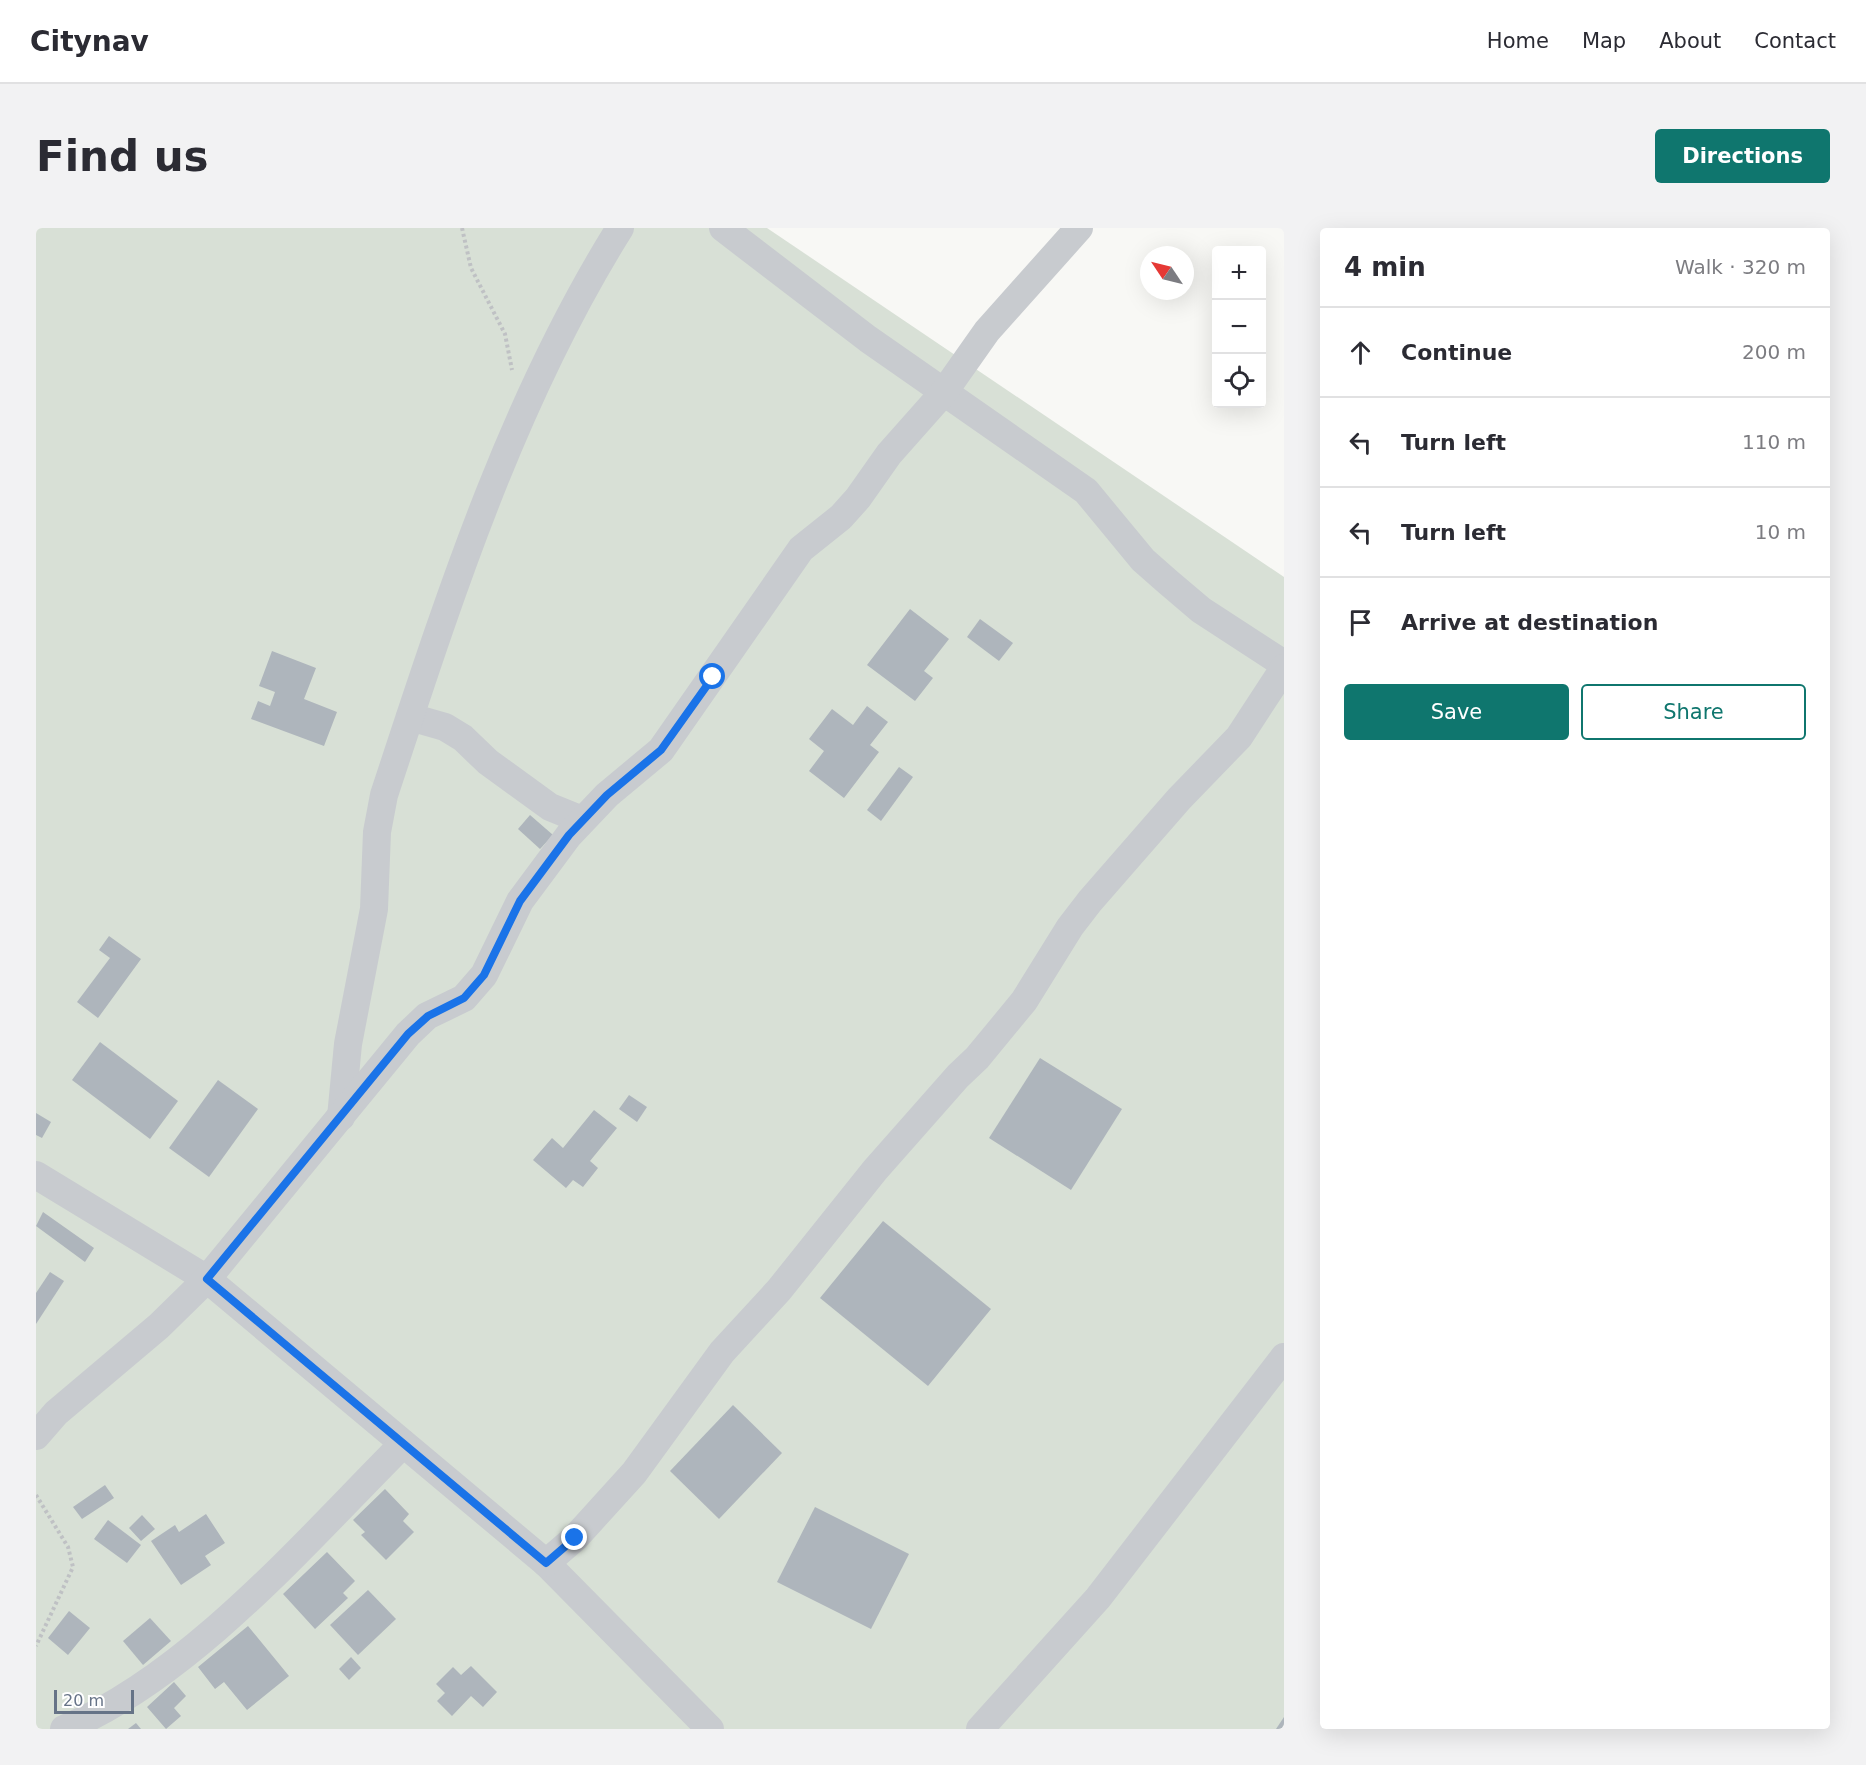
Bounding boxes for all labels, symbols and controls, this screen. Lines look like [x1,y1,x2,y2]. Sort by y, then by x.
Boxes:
text: Citynav [30,25,149,58]
text: Home [1487,29,1549,53]
text: Map [1582,29,1626,53]
text: About [1659,29,1721,53]
text: Contact [1754,29,1836,53]
button: Directions [1655,129,1830,183]
text: Find us [36,132,209,181]
north arrow [1140,246,1194,300]
map controls [1212,246,1266,408]
button: + [1212,246,1266,300]
text: 4 min [1344,252,1426,282]
text: Walk · 320 m [1675,255,1806,279]
button: − [1212,300,1266,354]
icon: ahead [1344,336,1377,369]
text: Continue [1401,340,1512,365]
text: 200 m [1742,340,1806,364]
button: locate [1212,354,1266,408]
icon: left [1344,426,1377,459]
text: Turn left [1401,430,1506,455]
text: 110 m [1742,430,1806,454]
icon: left [1344,516,1377,549]
text: Turn left [1401,520,1506,545]
text: 10 m [1755,520,1806,544]
icon: arrive [1344,606,1377,639]
text: Arrive at destination [1401,610,1658,635]
route start [699,663,725,689]
button: Save [1344,684,1569,740]
button: Share [1581,684,1806,740]
route end [561,1524,587,1550]
scale bar [54,1687,134,1714]
text: 20 m [63,1691,104,1710]

